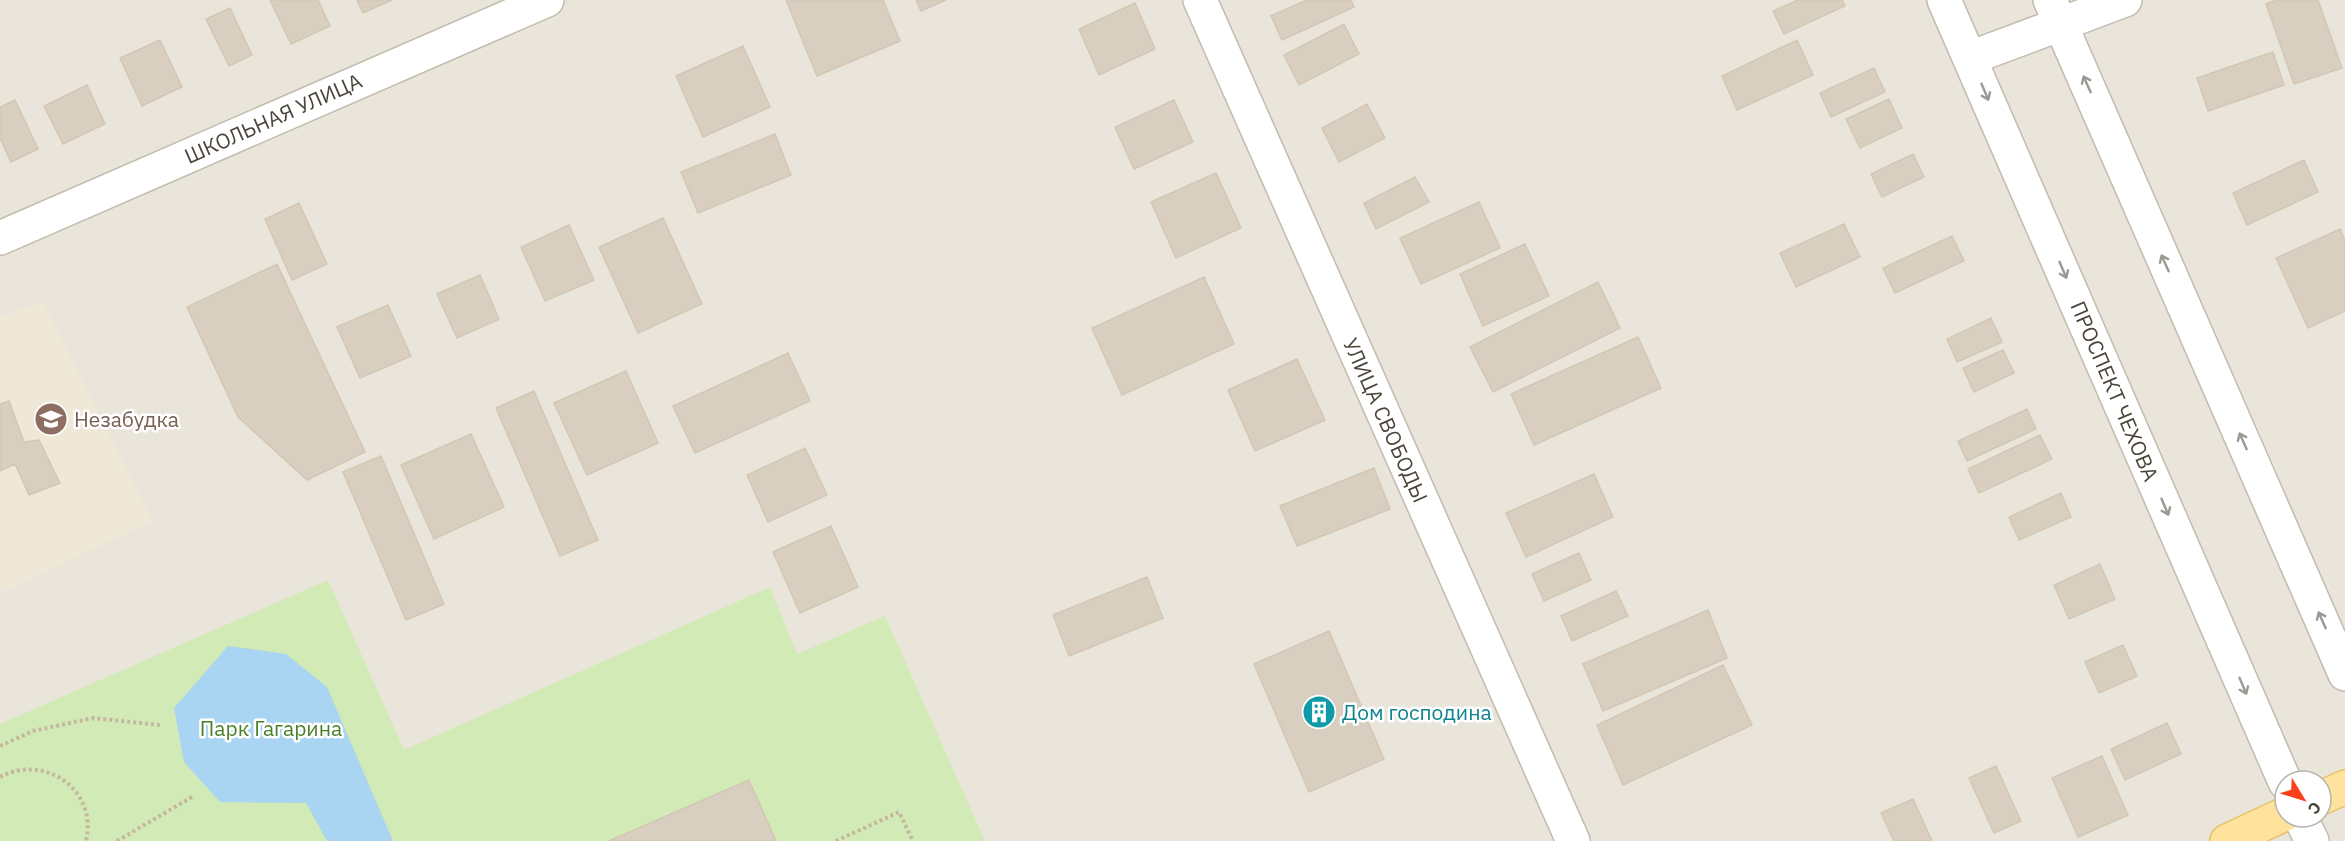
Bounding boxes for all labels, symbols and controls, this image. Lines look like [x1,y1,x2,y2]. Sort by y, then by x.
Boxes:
street label: ШКОЛЬНАЯ УЛИЦА [180,66,366,170]
one-way arrow [2081,75,2092,93]
one-way arrow [1980,82,1991,100]
one-way arrow [2159,254,2171,272]
one-way arrow [2057,261,2069,279]
street label: ПРОСПЕКТ ЧЕХОВА [2064,297,2166,485]
street label: УЛИЦА СВОБОДЫ [1337,333,1435,507]
school or university icon: Незабудка [33,401,69,437]
place label: Незабудка [74,405,179,433]
one-way arrow [2237,433,2249,451]
one-way arrow [2161,498,2172,516]
one-way arrow [2315,611,2326,629]
one-way arrow [2238,676,2249,695]
building icon: Дом господина [1301,694,1337,730]
place label: Дом господина [1342,698,1492,726]
park label: Парк Гагарина [200,714,342,742]
north arrow [2273,769,2333,829]
text: С [2304,798,2326,818]

